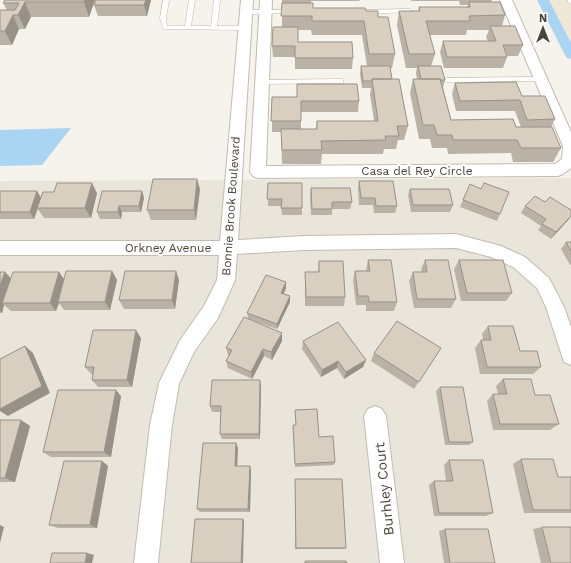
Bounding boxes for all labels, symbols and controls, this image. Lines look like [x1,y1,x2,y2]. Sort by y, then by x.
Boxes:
north arrow [523,8,563,48]
text: N [539,12,547,25]
street label: Bonnie Brook Boulevard [219,136,243,276]
street label: Casa del Rey Circle [361,164,473,178]
street label: Orkney Avenue [125,241,211,255]
street label: Burhley Court [371,441,397,536]

